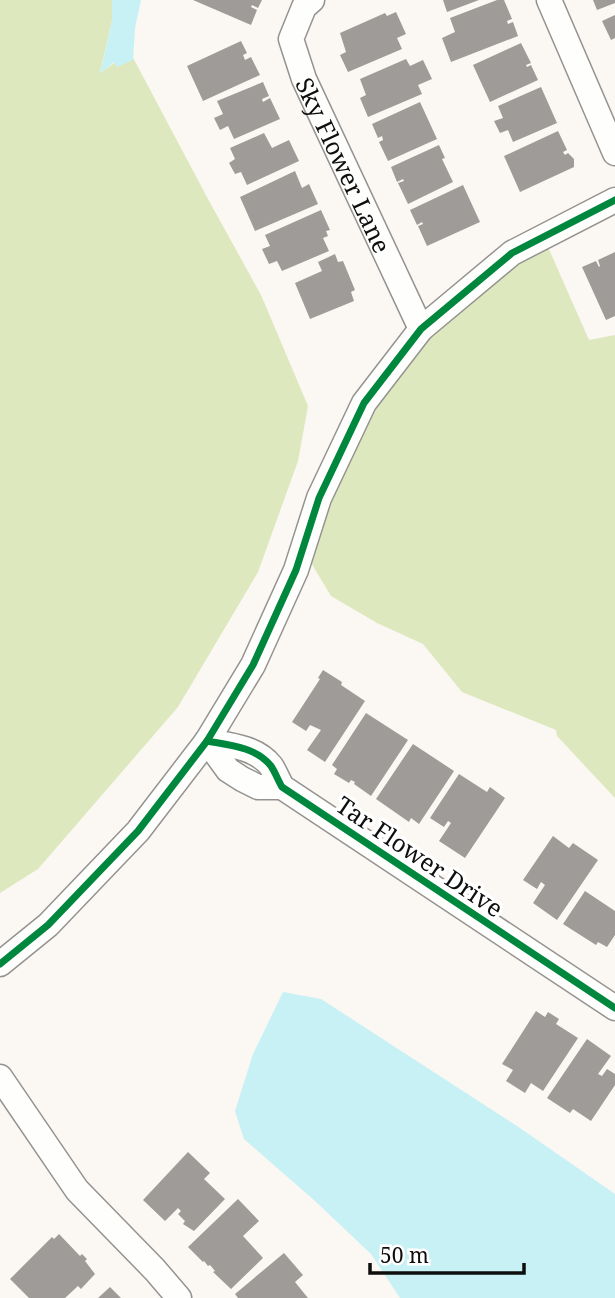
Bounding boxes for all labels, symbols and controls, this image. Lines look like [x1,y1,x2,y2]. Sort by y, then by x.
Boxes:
street label: Sky Flower Lane [289,72,399,258]
street label: Tar Flower Drive [330,788,510,924]
scale bar [370,1232,524,1276]
text: 50 m [380,1241,429,1269]

